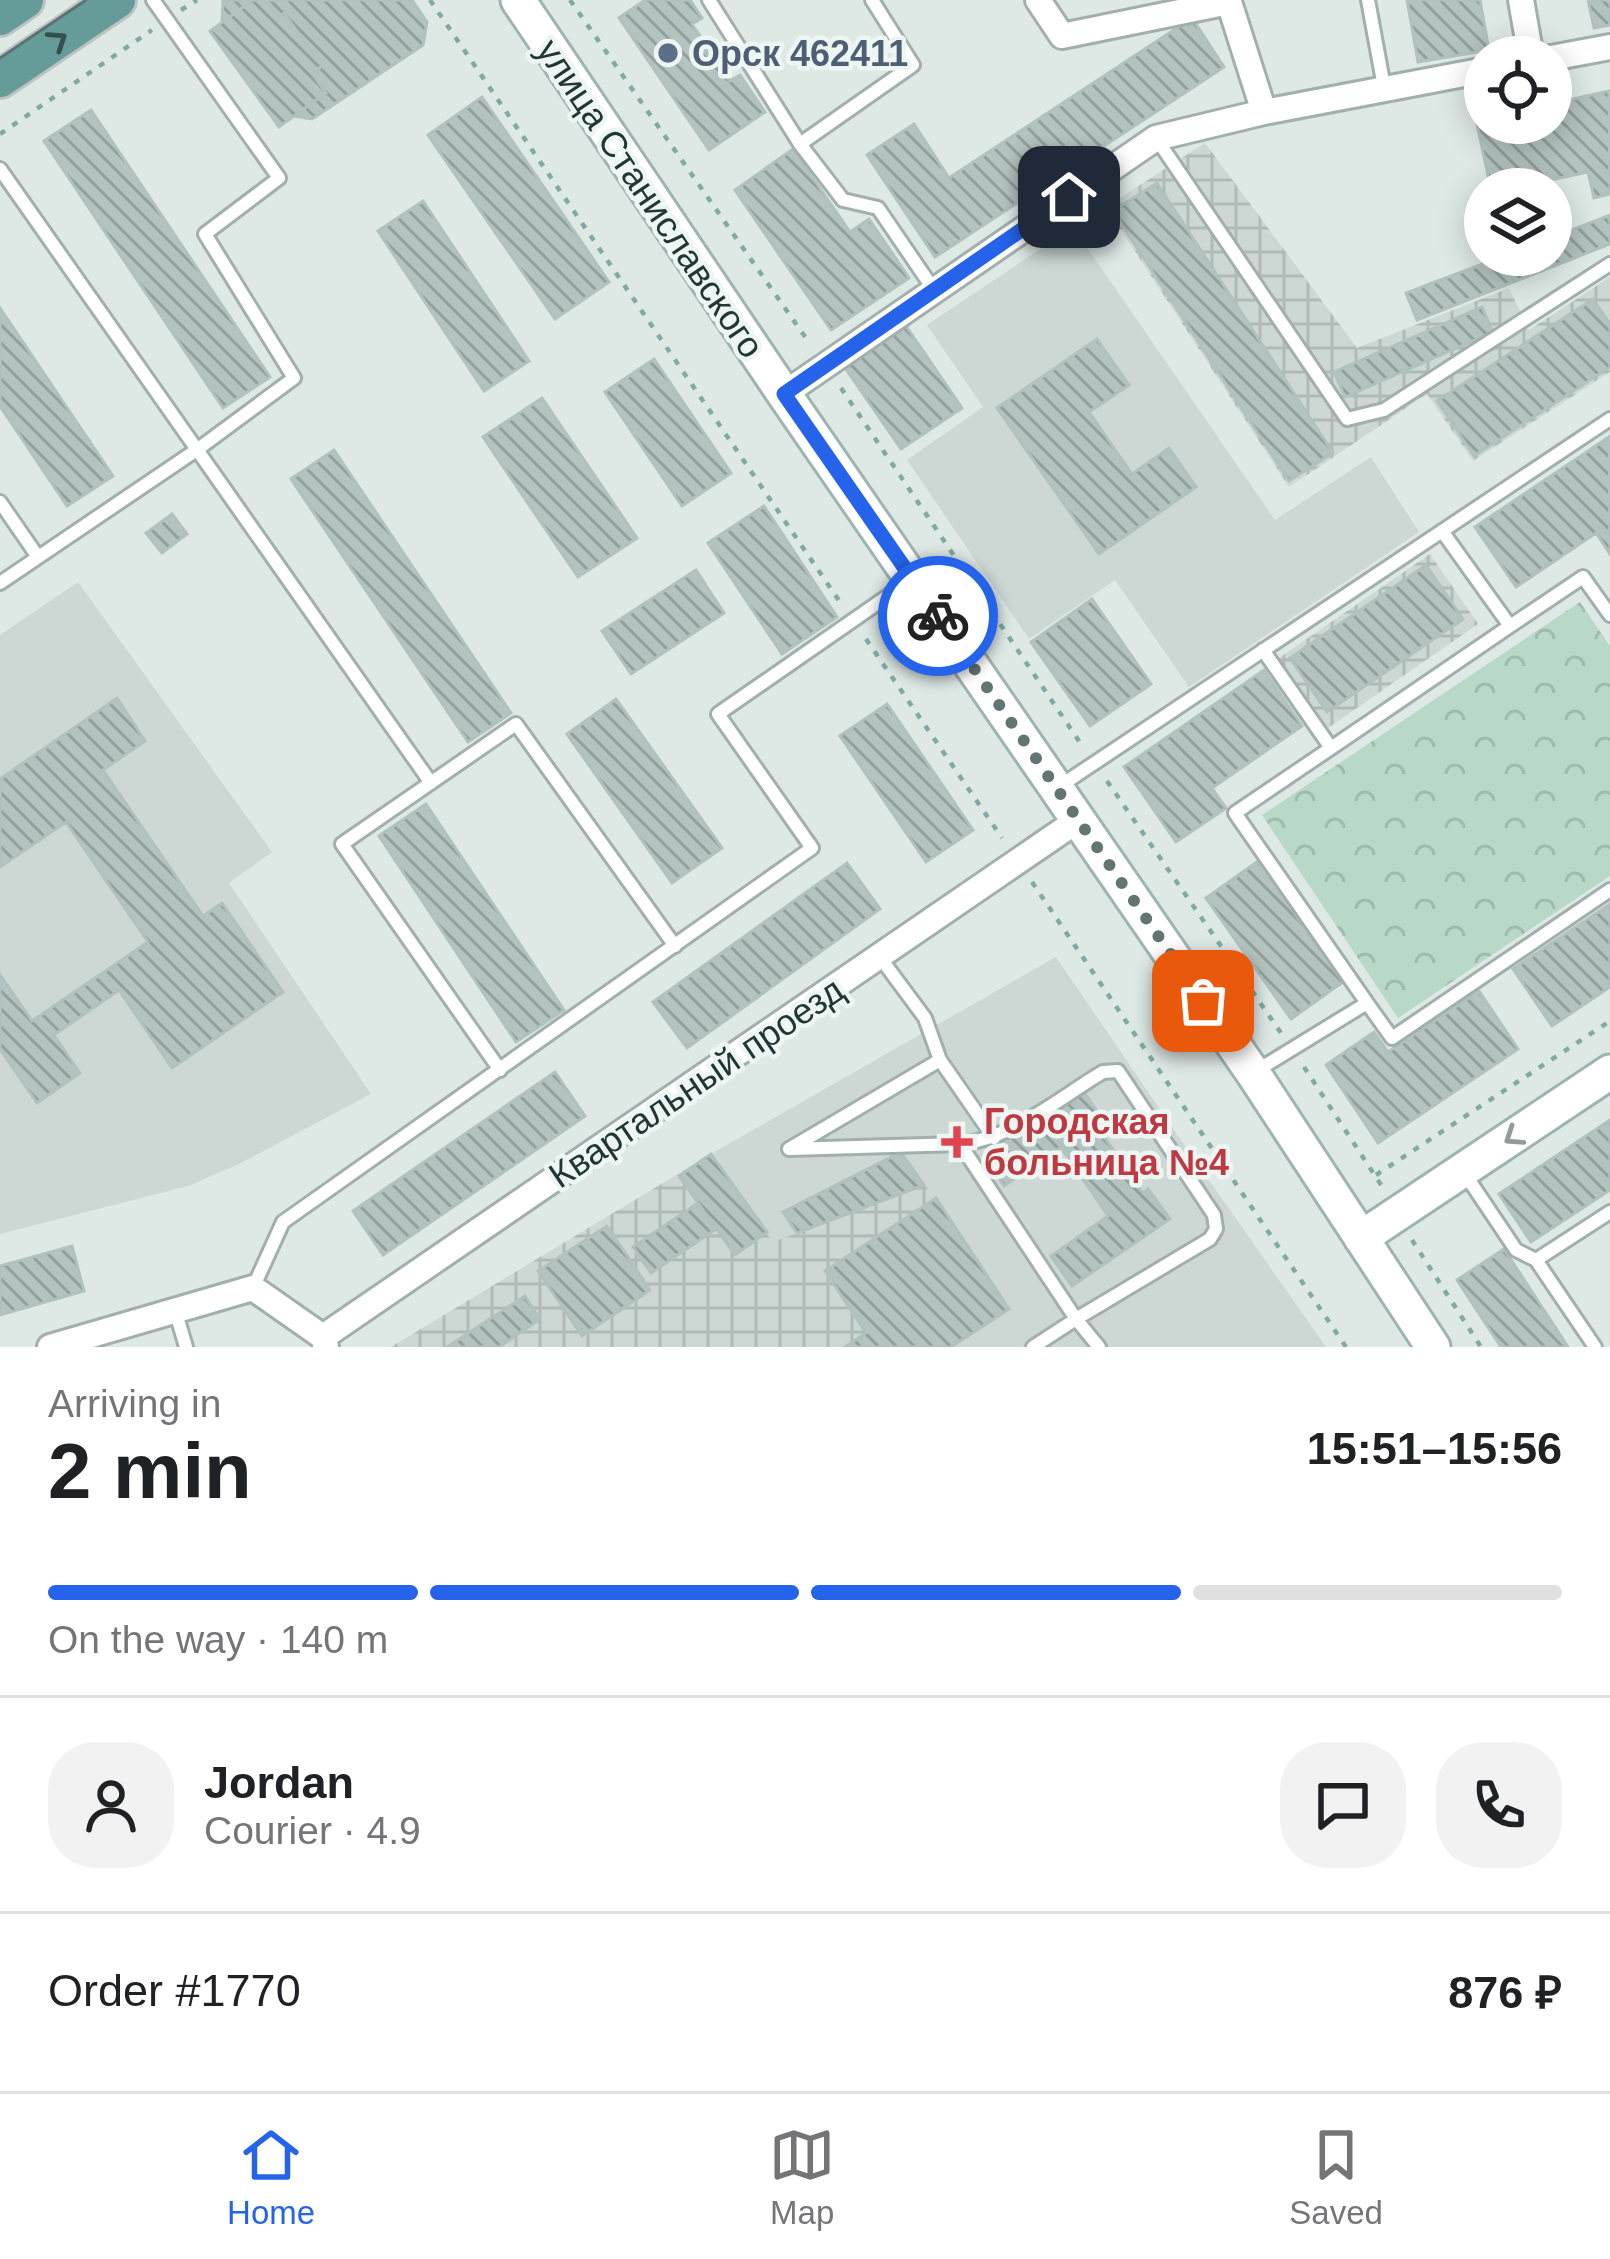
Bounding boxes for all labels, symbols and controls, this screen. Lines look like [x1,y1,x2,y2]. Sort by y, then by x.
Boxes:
street label: улица Станиславского [529,31,773,365]
one-way arrow [45,32,67,54]
place label: Орск 462411 [692,33,908,74]
map controls [1464,36,1572,276]
button: locate [1464,36,1572,144]
marker: Орск 462411 [655,40,681,66]
pin [1018,146,1120,248]
icon: home [1036,164,1102,230]
button: layers [1464,168,1572,276]
courier [878,556,998,676]
icon: bike [905,583,971,649]
pin [1152,950,1254,1052]
icon: bag [1170,968,1236,1034]
street label: Квартальный проезд [541,969,851,1196]
place label: Городская больница №4 [984,1101,1229,1183]
one-way arrow [1504,1122,1526,1144]
marker: Городская больница №4 [941,1126,973,1158]
text: Arriving in [48,1382,221,1425]
text: 15:51–15:56 [1307,1423,1562,1474]
text: 2 min [48,1427,252,1515]
text: On the way · 140 m [48,1618,388,1661]
button: person [48,1742,174,1868]
button: chat [1280,1742,1406,1868]
button: phone [1436,1742,1562,1868]
text: Jordan [204,1757,354,1808]
text: Courier · 4.9 [204,1809,421,1852]
text: Order #1770 [48,1965,301,2016]
text: 876 ₽ [1448,1967,1562,2018]
tab: Home [227,2122,315,2232]
tab: Map [769,2122,835,2232]
tab: Saved [1289,2122,1383,2232]

